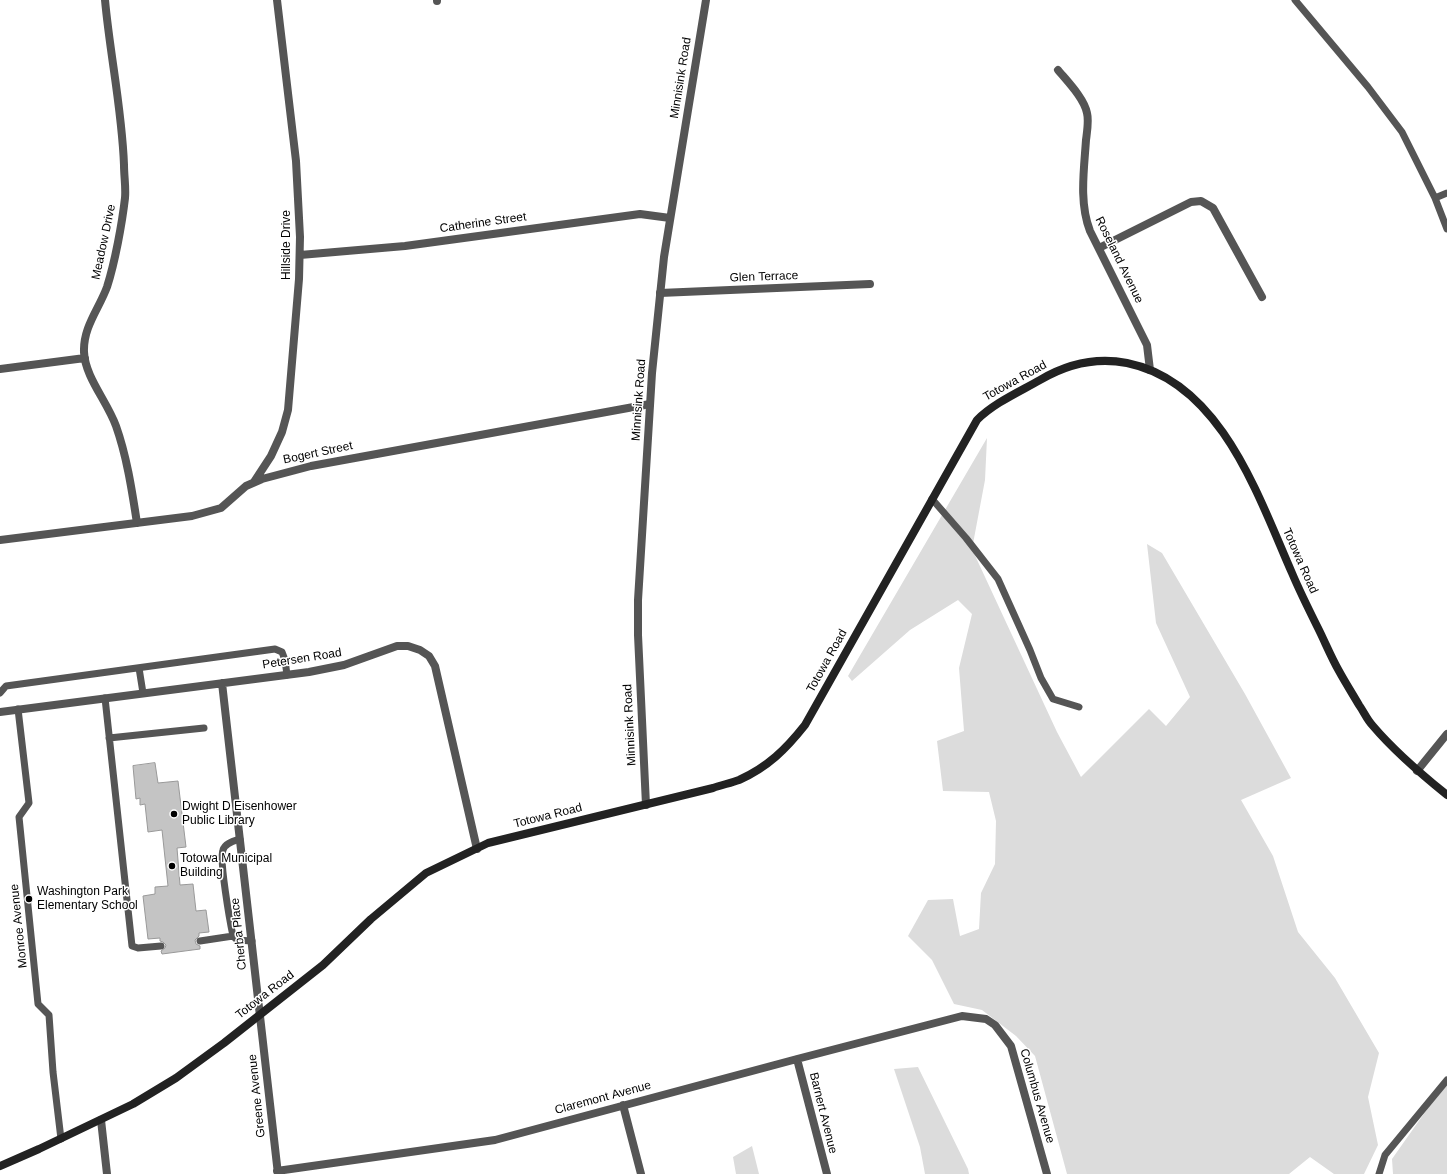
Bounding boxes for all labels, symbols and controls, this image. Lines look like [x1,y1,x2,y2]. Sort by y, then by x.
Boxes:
street label: Minnisink Road [667,36,695,120]
street label: Meadow Drive [89,203,119,281]
street label: Hillside Drive [280,210,294,280]
street label: Catherine Street [439,210,527,236]
street label: Roseland Avenue [1092,214,1146,306]
street label: Glen Terrace [729,269,799,285]
street label: Totowa Road [981,358,1049,404]
street label: Minnisink Road [629,359,649,441]
street label: Bogert Street [282,439,354,467]
street label: Totowa Road [1279,526,1321,596]
street label: Totowa Road [804,627,850,695]
street label: Petersen Road [261,646,343,672]
street label: Minnisink Road [621,684,639,766]
place label: Dwight D Eisenhower Public Library [182,800,297,828]
street label: Totowa Road [512,801,584,831]
marker: Dwight D Eisenhower Public Library [169,809,179,819]
place label: Totowa Municipal Building [180,852,272,880]
marker: Totowa Municipal Building [167,861,177,871]
street label: Monroe Avenue [7,883,31,969]
place label: Washington Park Elementary School [37,885,138,913]
marker: Washington Park Elementary School [24,894,34,904]
street label: Cherba Place [228,897,250,971]
street label: Totowa Road [233,968,297,1022]
street label: Columbus Avenue [1017,1047,1057,1145]
street label: Greene Avenue [245,1054,269,1138]
street label: Barnert Avenue [806,1071,840,1155]
street label: Claremont Avenue [553,1078,653,1118]

